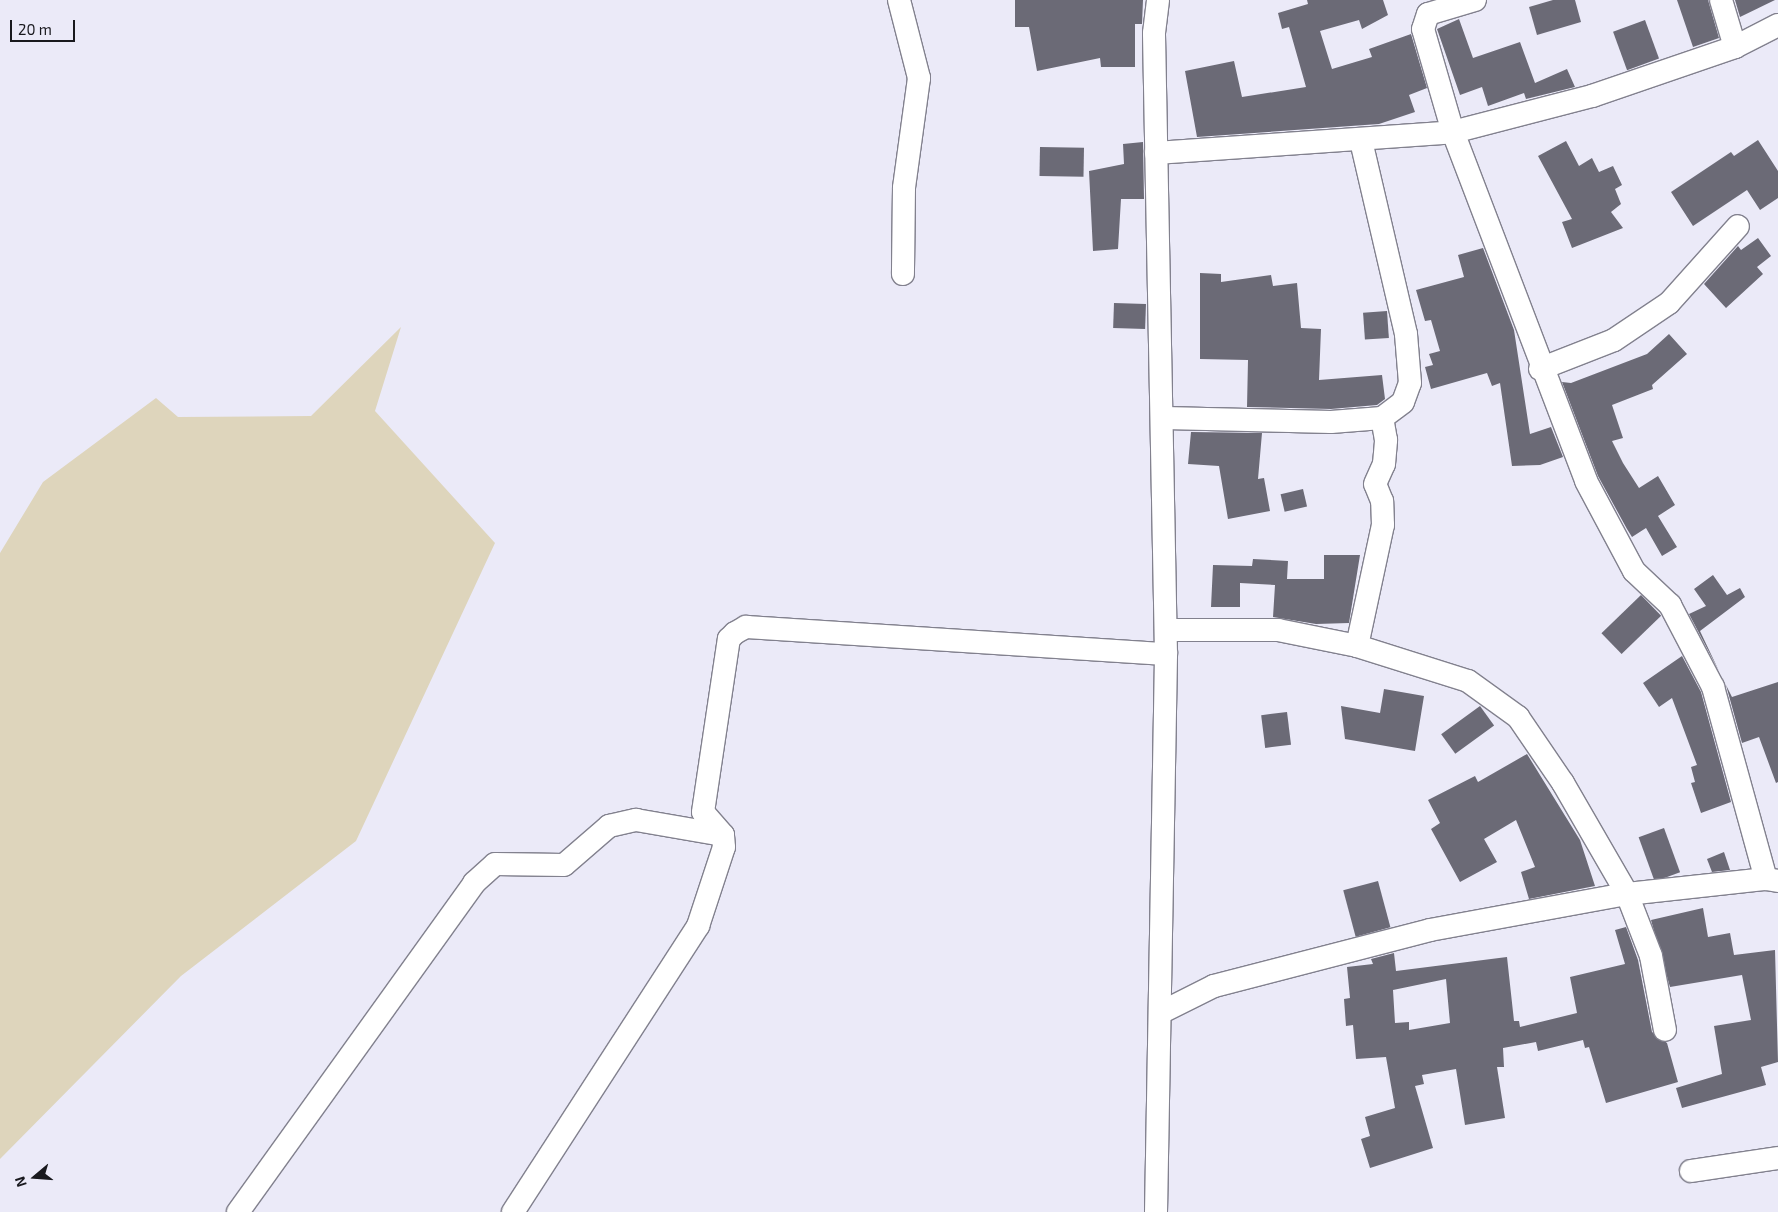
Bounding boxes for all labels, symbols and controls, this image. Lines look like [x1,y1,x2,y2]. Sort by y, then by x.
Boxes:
scale bar [12,10,78,42]
text: 20 m [18,20,52,38]
north arrow [10,1152,60,1202]
text: N [11,1174,30,1189]

